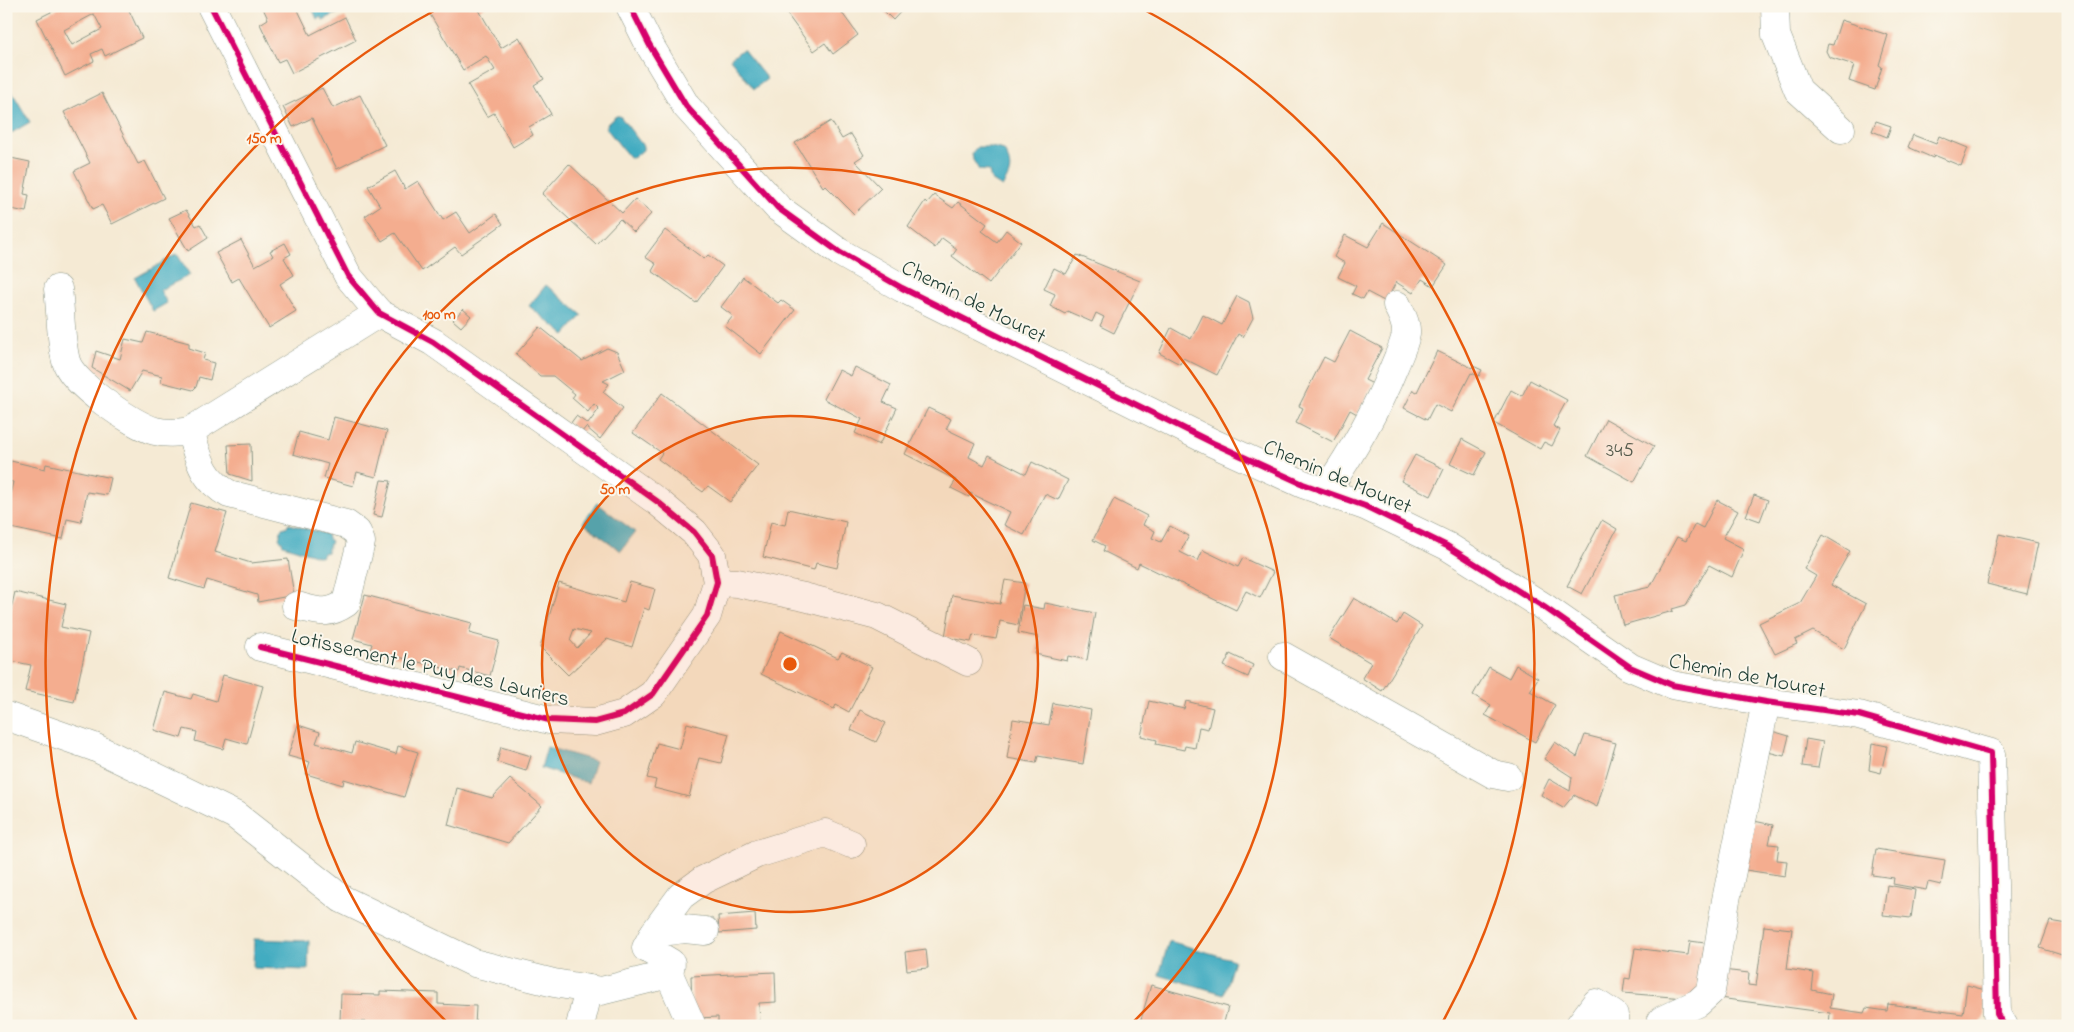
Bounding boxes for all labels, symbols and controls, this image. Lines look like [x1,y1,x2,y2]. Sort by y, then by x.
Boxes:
text: 150 m [246,128,282,150]
street label: Chemin de Mouret [895,253,1052,354]
text: 100 m [422,304,456,326]
street label: Chemin de Mouret [1258,432,1417,524]
house number: 345 [1606,437,1634,466]
text: 50 m [600,479,631,501]
street label: Lotissement le Puy des Lauriers [287,621,572,718]
street label: Chemin de Mouret [1666,646,1829,708]
centre of rings [781,655,799,673]

